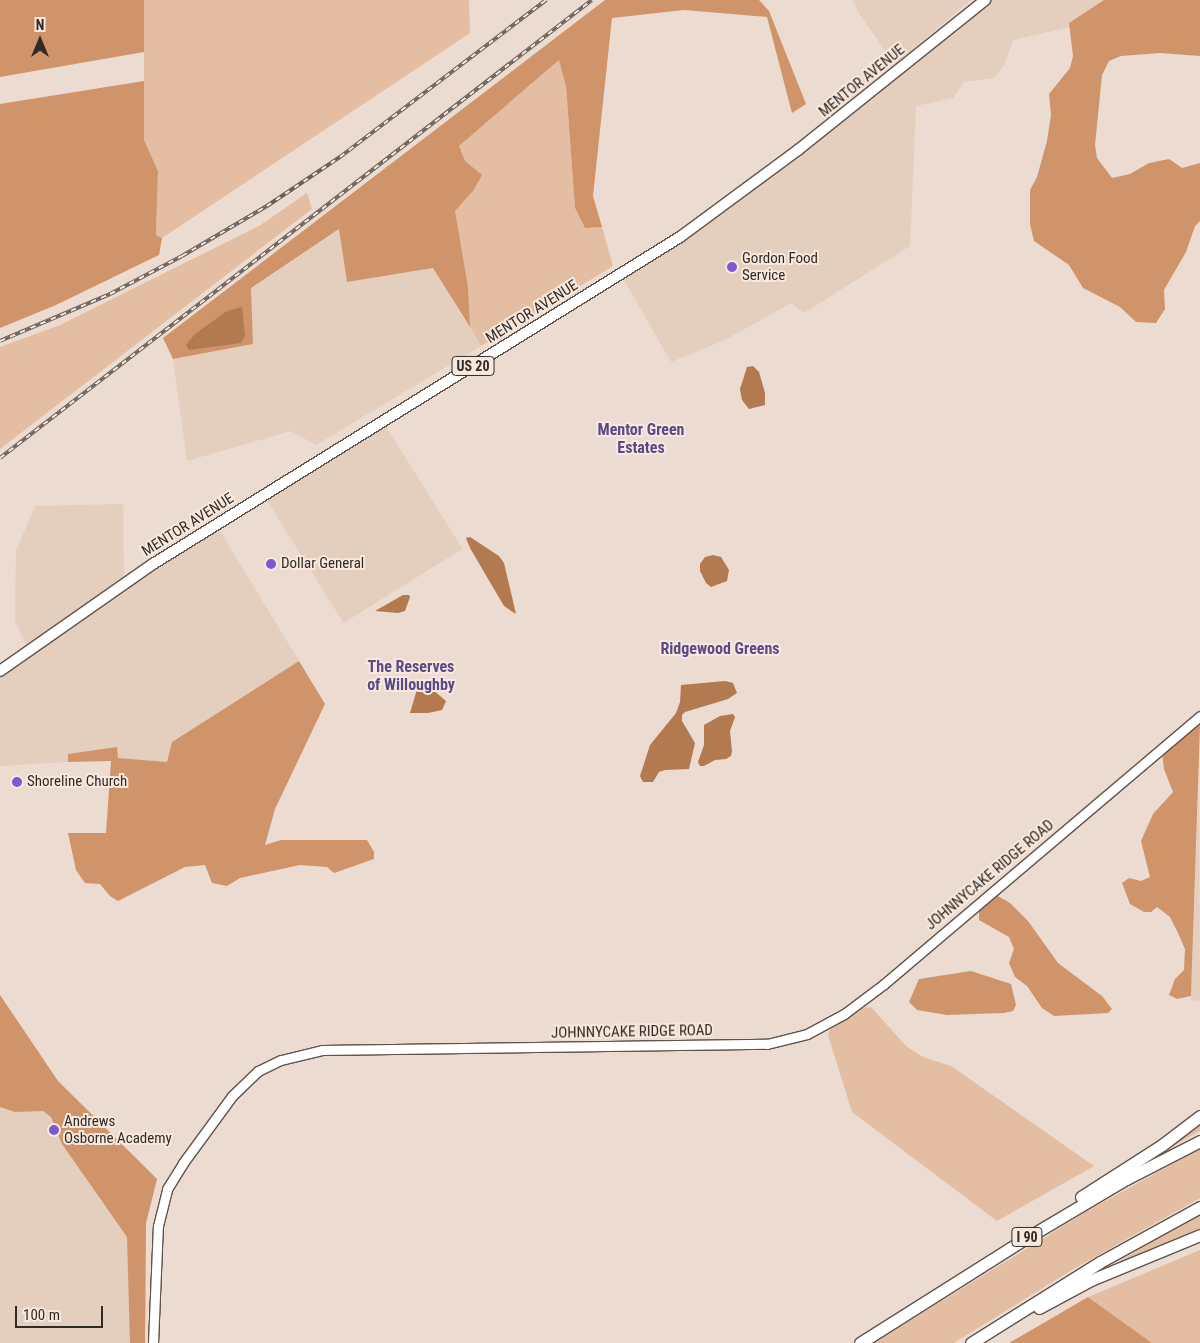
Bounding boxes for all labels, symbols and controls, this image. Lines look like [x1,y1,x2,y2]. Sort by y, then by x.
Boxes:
north arrow [15,15,65,65]
text: N [36,17,44,33]
street label: MENTOR AVENUE [816,41,908,121]
place label: Gordon Food Service [742,249,818,284]
marker: Gordon Food Service [726,261,738,273]
street label: MENTOR AVENUE [483,277,581,347]
road number: US 20 [450,354,496,378]
district label: Mentor Green Estates [598,420,684,458]
street label: MENTOR AVENUE [139,490,237,560]
place label: Dollar General [281,555,364,573]
marker: Dollar General [265,558,277,570]
district label: Ridgewood Greens [660,639,780,659]
district label: The Reserves of Willoughby [367,657,455,695]
place label: Shoreline Church [27,773,127,791]
marker: Shoreline Church [11,776,23,788]
street label: JOHNNYCAKE RIDGE ROAD [922,816,1058,934]
street label: JOHNNYCAKE RIDGE ROAD [551,1022,713,1042]
place label: Andrews Osborne Academy [64,1112,172,1147]
marker: Andrews Osborne Academy [48,1124,60,1136]
road number: I 90 [1011,1226,1043,1248]
scale bar [18,1296,105,1328]
text: 100 m [23,1306,60,1324]

